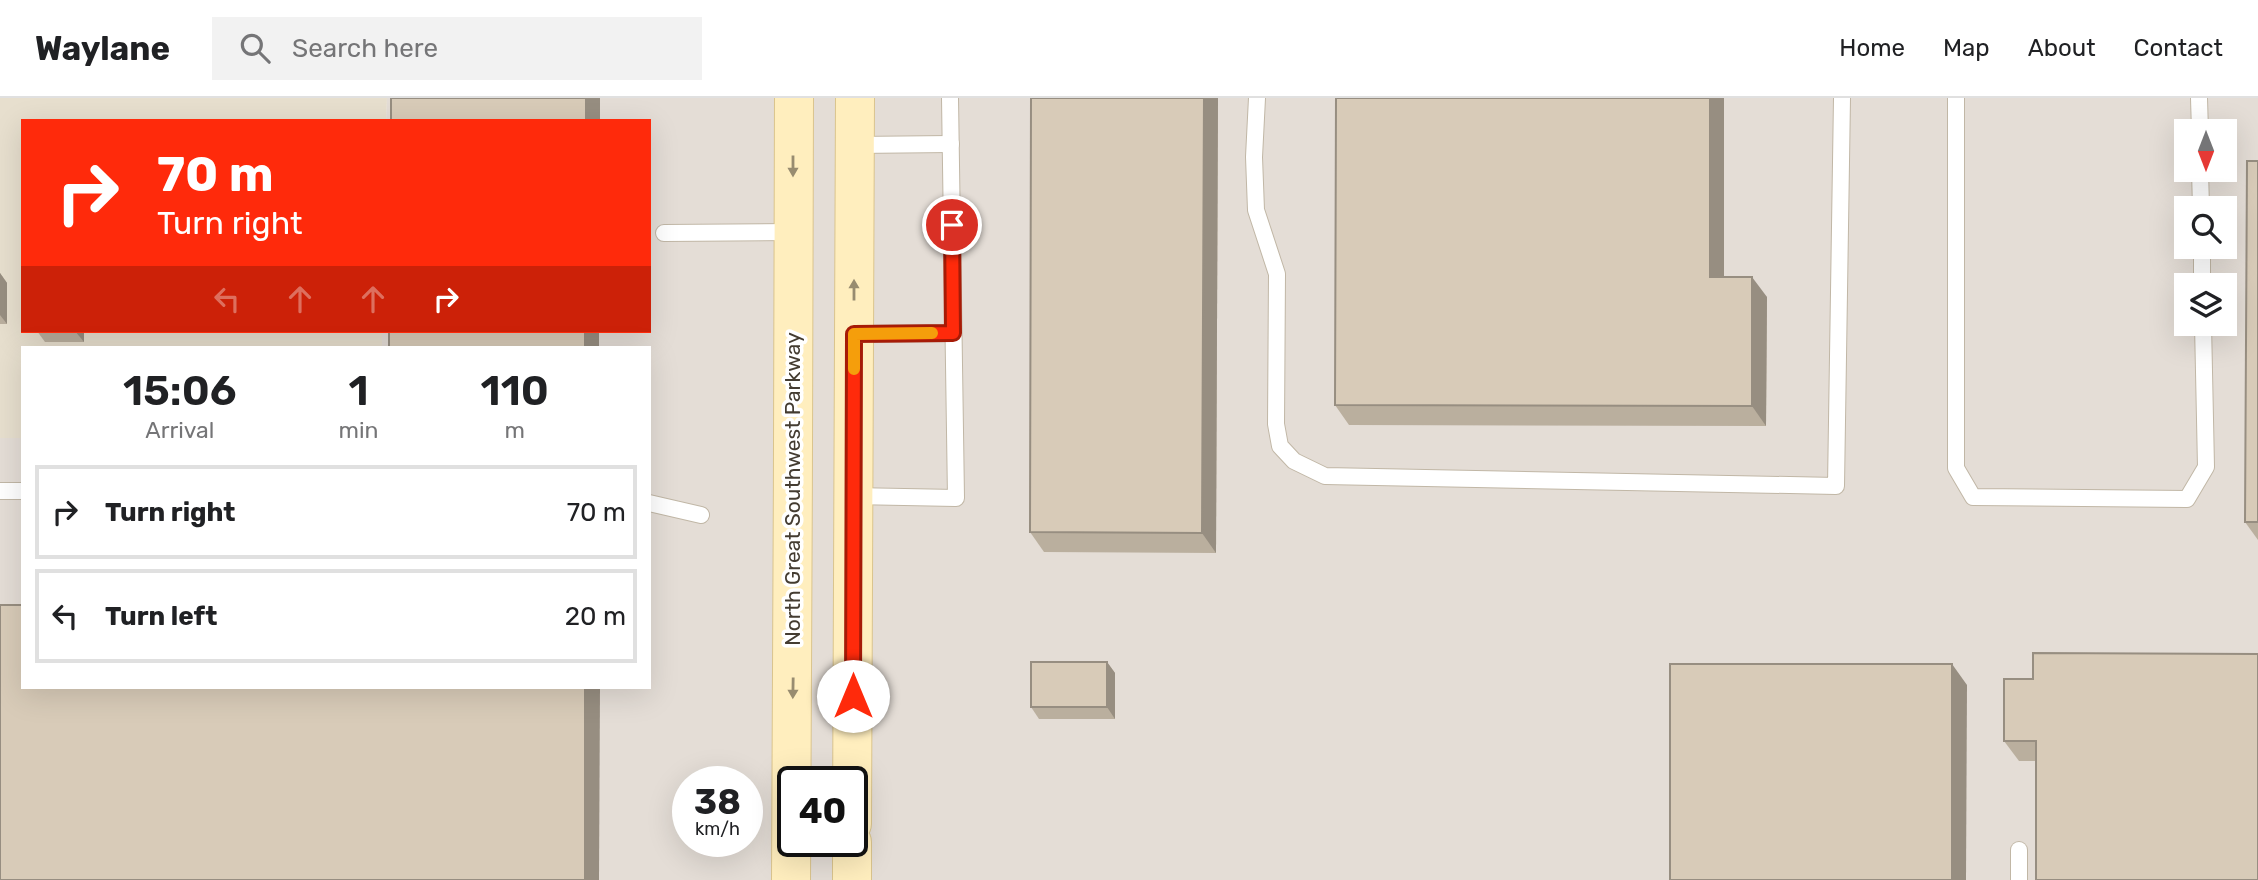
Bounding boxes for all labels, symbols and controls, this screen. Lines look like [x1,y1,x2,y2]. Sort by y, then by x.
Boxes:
search box [212,17,702,80]
text: Waylane [35,29,170,68]
icon: search [236,29,274,67]
text: Search here [292,33,438,64]
text: Home [1839,34,1905,62]
text: Map [1943,34,1990,62]
text: About [2028,34,2096,62]
text: Contact [2134,34,2223,62]
north arrow [2174,119,2236,182]
map controls [2174,119,2237,336]
text: 70 m [157,145,274,203]
icon: right [42,147,133,238]
one-way arrow [787,155,799,177]
pin [922,195,982,255]
button: search [2174,196,2237,259]
text: Turn right [157,204,302,242]
icon: arrive [933,206,971,244]
button: layers [2174,273,2237,336]
one-way arrow [848,279,860,301]
icon: left [208,280,246,318]
icon: ahead [281,280,319,318]
icon: ahead [354,280,392,318]
icon: right [427,280,465,318]
street label: North Great Southwest Parkway [780,332,805,646]
text: 15:06 [123,366,236,416]
text: 1 [348,366,369,416]
text: 110 [481,366,549,416]
text: Arrival [145,416,214,444]
text: min [339,416,379,444]
text: m [505,416,525,444]
icon: right [46,493,84,531]
text: Turn right [105,497,235,528]
text: 70 m [567,497,626,528]
icon: left [46,597,84,635]
text: Turn left [105,601,217,632]
text: 20 m [565,601,626,632]
position arrow [816,659,890,733]
one-way arrow [787,677,799,699]
speed limit sign: 40 [777,766,868,857]
text: 38 [694,781,741,823]
text: km/h [695,818,740,840]

